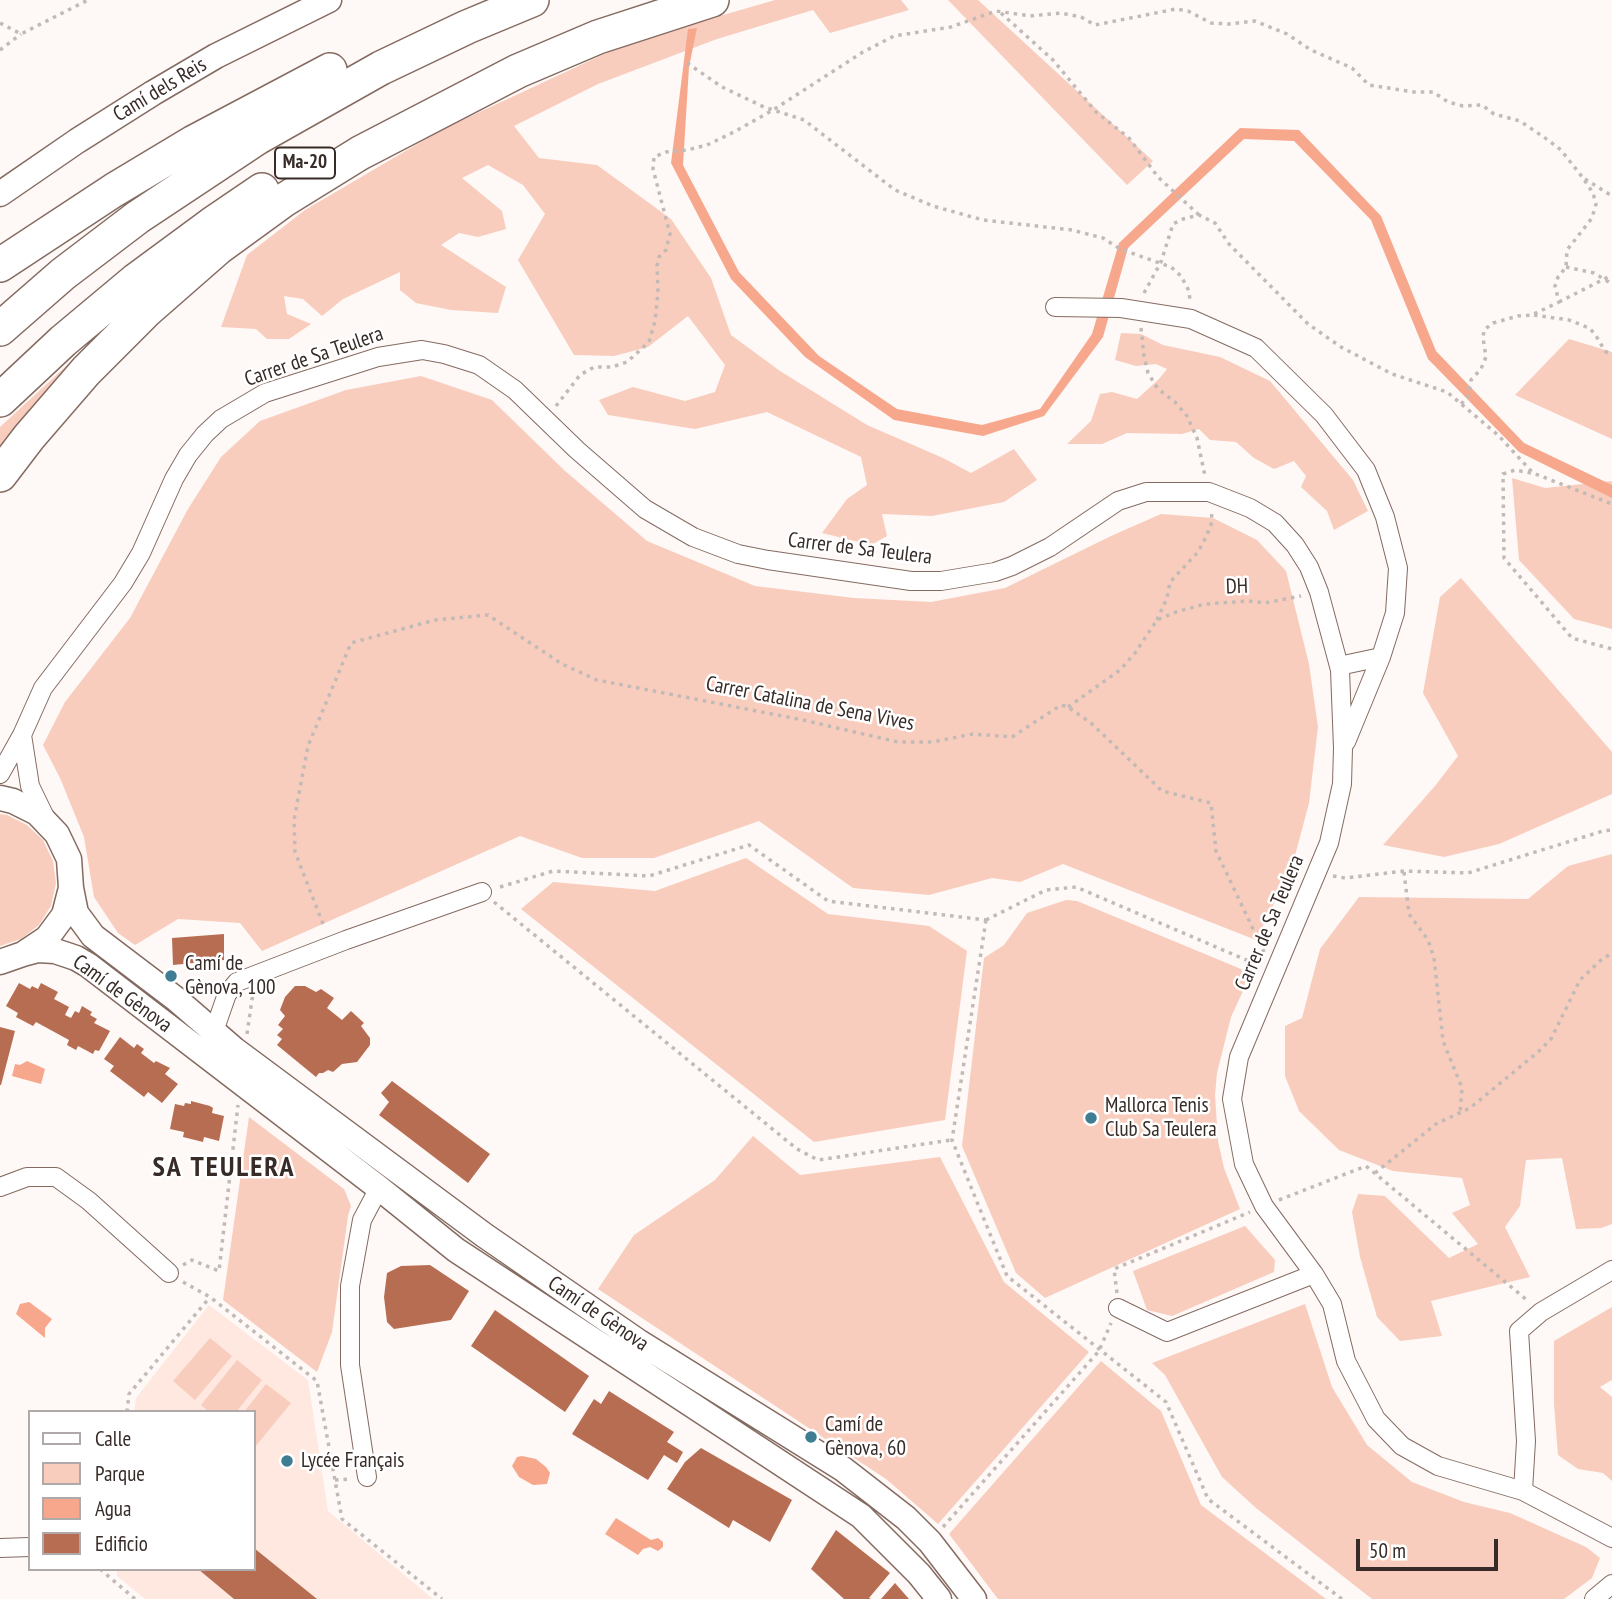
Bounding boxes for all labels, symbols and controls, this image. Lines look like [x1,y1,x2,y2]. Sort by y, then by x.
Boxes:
street label: Camí dels Reis [109,52,211,128]
road number: Ma-20 [275,148,335,178]
street label: Carrer de Sa Teulera [241,321,387,393]
street label: Carrer de Sa Teulera [787,528,933,570]
street label: DH [1225,574,1249,600]
street label: Carrer Catalina de Sena Vives [704,671,916,737]
street label: Carrer de Sa Teulera [1230,851,1310,995]
street label: Camí de Gènova [68,950,176,1038]
place label: Camí de Gènova, 100 [185,951,275,1001]
marker: Camí de Gènova, 100 [163,968,179,984]
place label: Mallorca Tenis Club Sa Teulera [1105,1093,1217,1143]
marker: Mallorca Tenis Club Sa Teulera [1083,1110,1099,1126]
district label: SA TEULERA [154,1151,294,1185]
street label: Camí de Gènova [543,1271,653,1357]
legend [28,1410,256,1571]
place label: Camí de Gènova, 60 [825,1412,906,1462]
text: Calle [95,1425,131,1452]
marker: Camí de Gènova, 60 [803,1429,819,1445]
place label: Lycée Français [301,1448,404,1474]
marker: Lycée Français [279,1453,295,1469]
text: Parque [95,1460,145,1487]
text: Agua [95,1495,131,1522]
scale bar [1360,1526,1502,1570]
text: Edificio [95,1530,148,1557]
text: 50 m [1369,1537,1406,1564]

